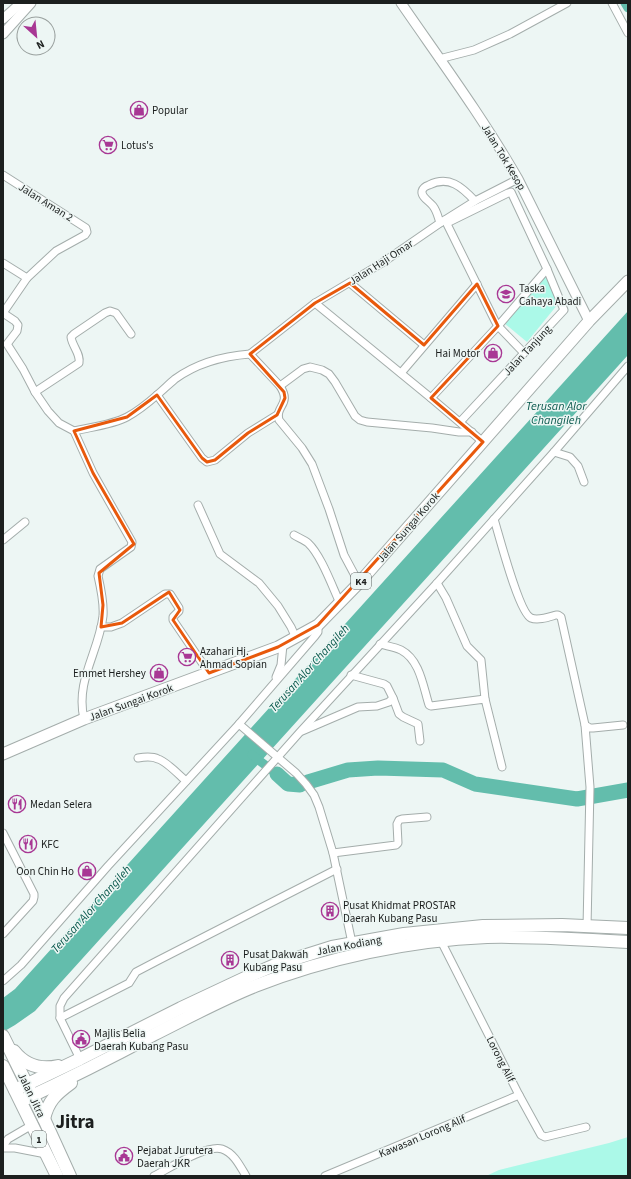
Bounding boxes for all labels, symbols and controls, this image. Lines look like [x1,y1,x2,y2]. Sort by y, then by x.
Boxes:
north arrow [16,16,56,56]
text: N [34,36,47,53]
shop icon: Popular [129,100,149,120]
place label: Popular [152,103,188,118]
street label: Jalan Tok Kesop [478,121,529,193]
supermarket icon: Lotus's [98,135,118,155]
place label: Lotus's [121,138,154,153]
street label: Jalan Aman 2 [16,180,76,225]
street label: Jalan Haji Omar [346,236,416,289]
place label: Taska Cahaya Abadi [519,281,581,309]
school or university icon: Taska Cahaya Abadi [496,284,516,304]
street label: Jalan Tanjung [500,321,555,379]
shop icon: Hai Motor [483,343,503,363]
place label: Hai Motor [435,346,480,361]
water label: Terusan Alor Changileh [526,398,587,429]
street label: Jalan Sungai Korok [374,489,443,566]
road number: K4 [351,573,371,589]
water label: Terusan Alor Changileh [265,621,353,716]
place label: Azahari Hj. Ahmad Sopian [200,644,267,672]
supermarket icon: Azahari Hj. Ahmad Sopian [177,647,197,667]
shop icon: Emmet Hershey [149,663,169,683]
place label: Emmet Hershey [73,666,146,681]
street label: Jalan Sungai Korok [87,680,176,725]
restaurant icon: Medan Selera [7,794,27,814]
place label: Medan Selera [30,797,92,812]
restaurant icon: KFC [18,834,38,854]
place label: KFC [41,837,59,852]
shop icon: Oon Chin Ho [77,861,97,881]
water label: Terusan Alor Changileh [47,862,135,957]
place label: Oon Chin Ho [16,864,74,879]
place label: Pusat Khidmat PROSTAR Daerah Kubang Pasu [343,898,456,926]
building icon: Pusat Khidmat PROSTAR Daerah Kubang Pasu [320,901,340,921]
street label: Jalan Kodiang [315,932,383,959]
place label: Pusat Dakwah Kubang Pasu [243,947,308,975]
building icon: Pusat Dakwah Kubang Pasu [220,950,240,970]
place label: Majlis Belia Daerah Kubang Pasu [94,1026,188,1054]
public building icon: Majlis Belia Daerah Kubang Pasu [71,1029,91,1049]
street label: Lorong Alif [483,1034,519,1085]
street label: Jalan Jitra [14,1070,49,1120]
district label: Jitra [55,1109,95,1136]
street label: Kawasan Lorong Alif [376,1111,469,1162]
road number: 1 [32,1131,46,1147]
place label: Pejabat Jurutera Daerah JKR [137,1143,213,1171]
public building icon: Pejabat Jurutera Daerah JKR [114,1146,134,1166]

